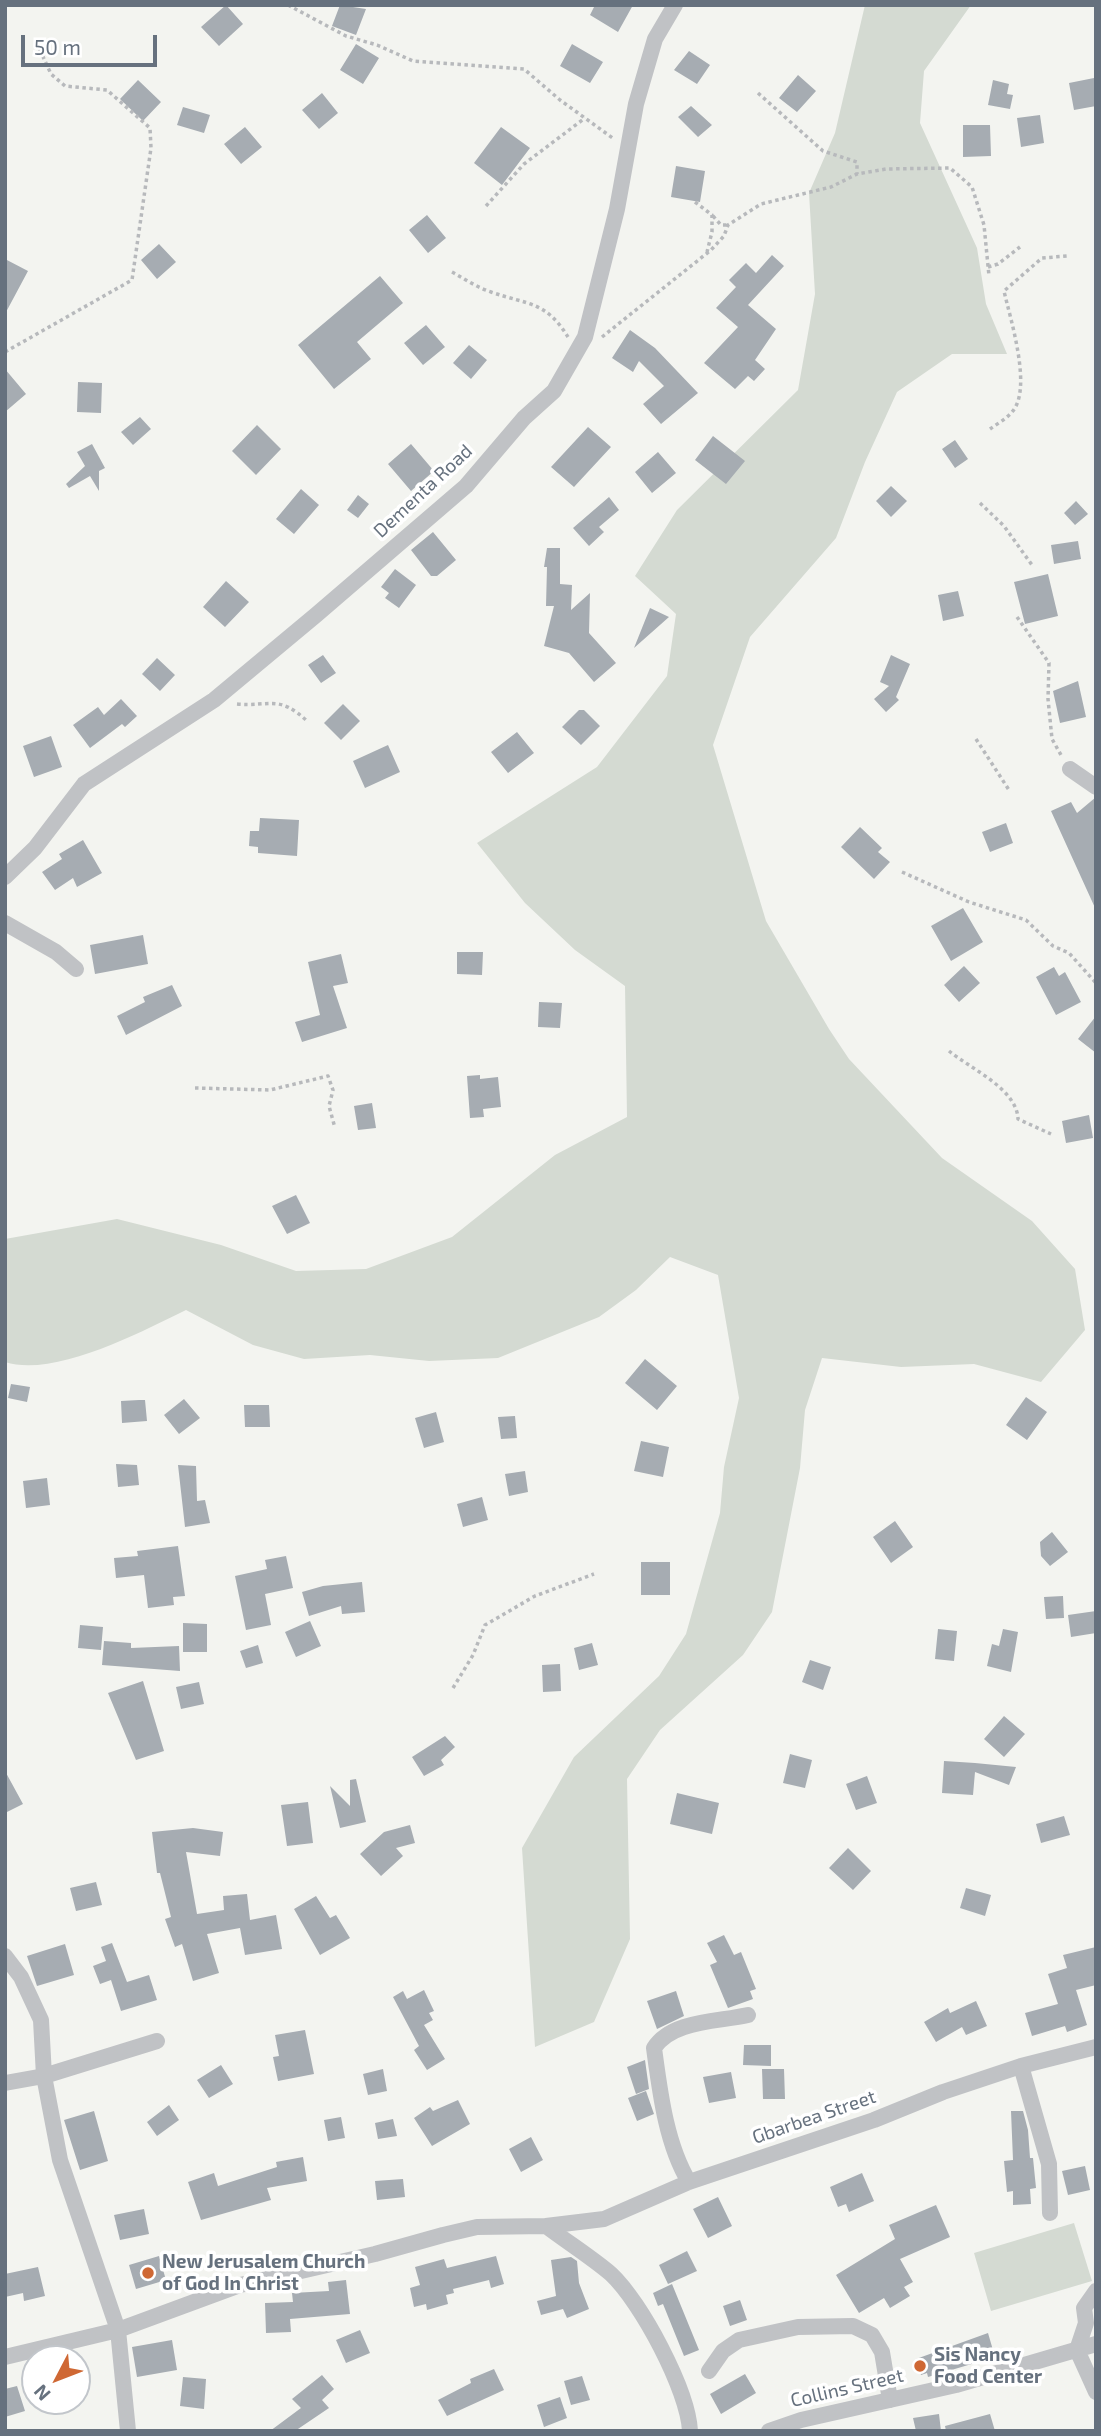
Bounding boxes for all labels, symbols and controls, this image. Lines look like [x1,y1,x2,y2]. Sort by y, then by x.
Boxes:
scale bar [24,21,161,65]
text: 50 m [34,34,81,59]
street label: Dementa Road [369,440,477,542]
street label: Gbarbea Street [749,2085,879,2149]
place label: New Jerusalem Church of God In Christ [162,2251,365,2295]
marker: New Jerusalem Church of God In Christ [140,2265,156,2281]
place label: Sis Nancy Food Center [934,2344,1042,2388]
north arrow [21,2345,91,2415]
marker: Sis Nancy Food Center [912,2358,928,2374]
street label: Collins Street [788,2364,906,2412]
text: N [28,2380,55,2406]

